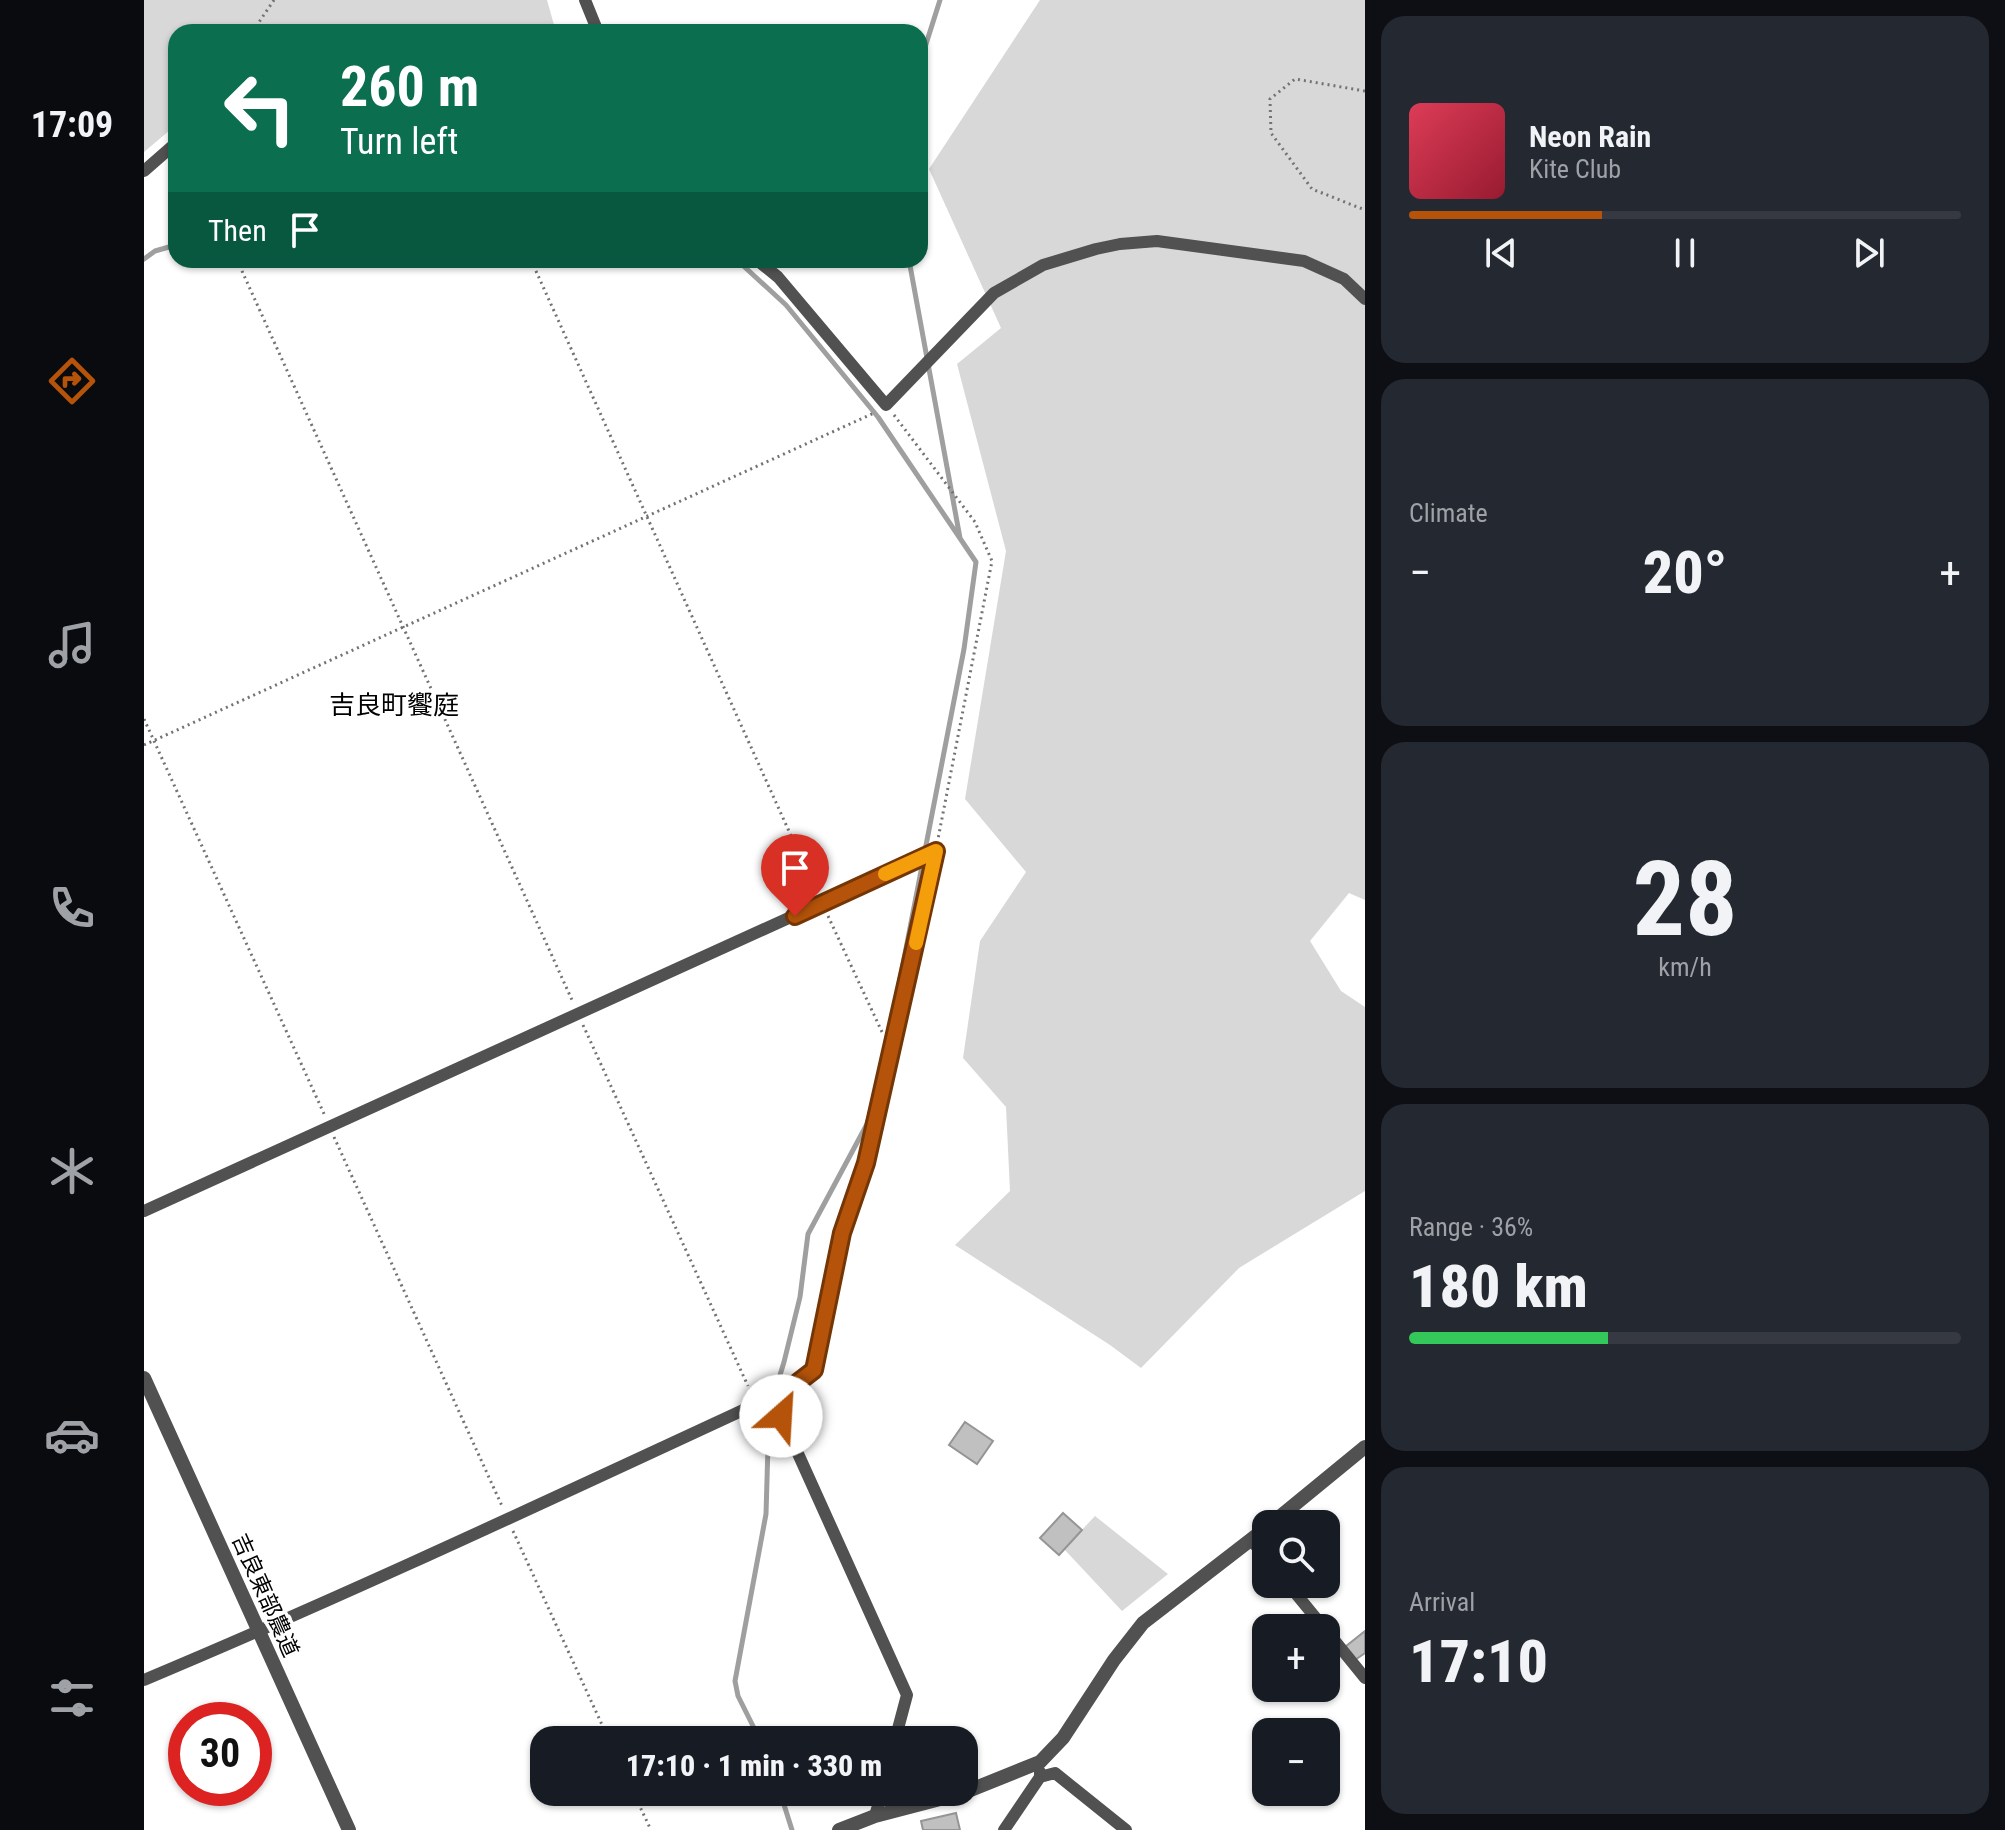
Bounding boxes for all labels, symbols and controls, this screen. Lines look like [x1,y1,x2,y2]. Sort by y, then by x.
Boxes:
text: 260 m [340,54,479,120]
icon: left [208,56,312,160]
text: 17:09 [31,104,113,146]
text: Neon Rain [1529,119,1651,154]
text: Turn left [340,121,458,163]
text: Kite Club [1529,154,1621,184]
icon: arrive [283,208,327,252]
text: Then [208,213,267,248]
icon: previous [1479,231,1523,275]
icon: pause [1663,231,1707,275]
icon: next [1847,231,1891,275]
icon: directions [44,353,100,409]
text: Climate [1409,498,1488,528]
text: 20° [1643,537,1727,608]
text: − [1409,547,1431,599]
text: + [1939,547,1961,599]
icon: music [44,617,100,673]
district label: 吉良町饗庭 [329,690,459,720]
pin [761,834,829,916]
text: 28 [1632,839,1738,960]
icon: arrive [773,846,817,890]
icon: phone [44,880,100,936]
text: km/h [1658,952,1712,982]
icon: climate [44,1143,100,1199]
text: Range · 36% [1409,1212,1533,1242]
text: 180 km [1409,1251,1588,1322]
position arrow [739,1374,823,1458]
icon: car [44,1407,100,1463]
map controls [1252,1510,1340,1806]
button: search [1252,1510,1340,1598]
street label: 吉良東部農道 [227,1530,304,1661]
text: Arrival [1409,1587,1475,1617]
button: + [1252,1614,1340,1702]
text: 17:10 [1409,1626,1548,1697]
icon: filters [44,1670,100,1726]
speed limit sign: 30 [168,1702,272,1806]
button: − [1252,1718,1340,1806]
text: 17:10 · 1 min · 330 m [626,1748,882,1783]

